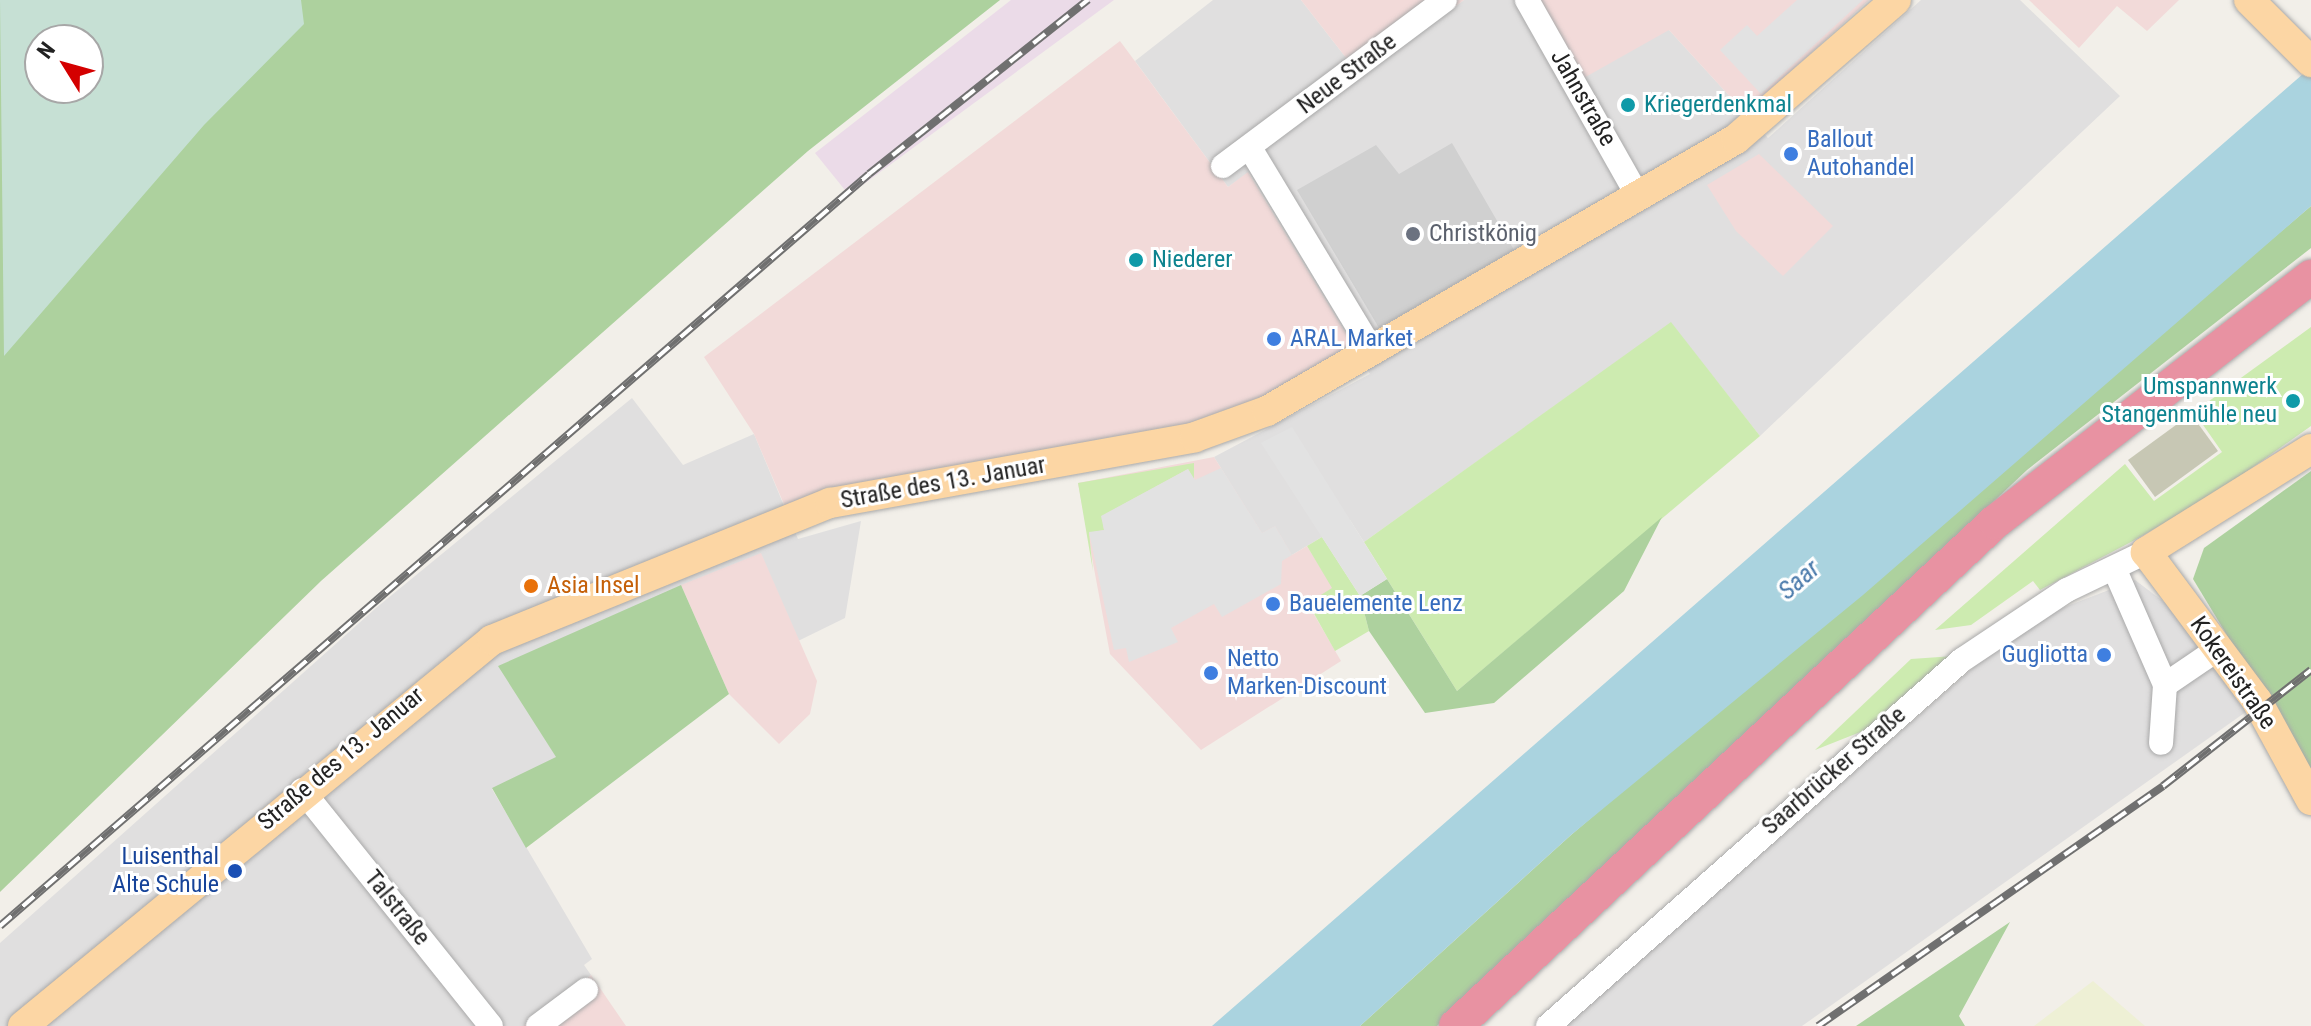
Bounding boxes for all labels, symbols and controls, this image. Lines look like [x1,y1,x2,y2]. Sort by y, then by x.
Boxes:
north arrow [24,24,104,104]
street label: Neue Straße [1292,28,1402,120]
text: N [32,38,60,63]
street label: Jahnstraße [1544,45,1622,151]
place label: Kriegerdenkmal [1644,91,1792,119]
marker: Kriegerdenkmal [1619,96,1637,114]
place label: Ballout Autohandel [1807,126,1915,182]
marker: Ballout Autohandel [1782,145,1800,163]
place label: Christkönig [1429,220,1537,248]
marker: Christkönig [1404,225,1422,243]
place label: Niederer [1152,246,1232,274]
marker: Niederer [1127,251,1145,269]
place label: ARAL Market [1290,325,1413,353]
marker: ARAL Market [1265,330,1283,348]
place label: Umspannwerk Stangenmühle neu [2102,373,2277,429]
marker: Umspannwerk Stangenmühle neu [2284,392,2302,410]
street label: Straße des 13. Januar [838,451,1048,515]
water label: Saar [1772,553,1826,607]
place label: Asia Insel [547,572,640,600]
marker: Asia Insel [522,577,540,595]
place label: Bauelemente Lenz [1289,590,1463,618]
marker: Bauelemente Lenz [1264,595,1282,613]
street label: Kokereistraße [2184,611,2282,735]
place label: Gugliotta [2002,641,2088,669]
place label: Netto Marken-Discount [1227,645,1387,701]
marker: Gugliotta [2095,646,2113,664]
marker: Netto Marken-Discount [1202,664,1220,682]
street label: Straße des 13. Januar [252,681,430,837]
street label: Saarbrücker Straße [1756,701,1912,841]
place label: Luisenthal Alte Schule [112,843,219,899]
marker: Luisenthal Alte Schule [226,862,244,880]
street label: Talstraße [358,865,436,951]

